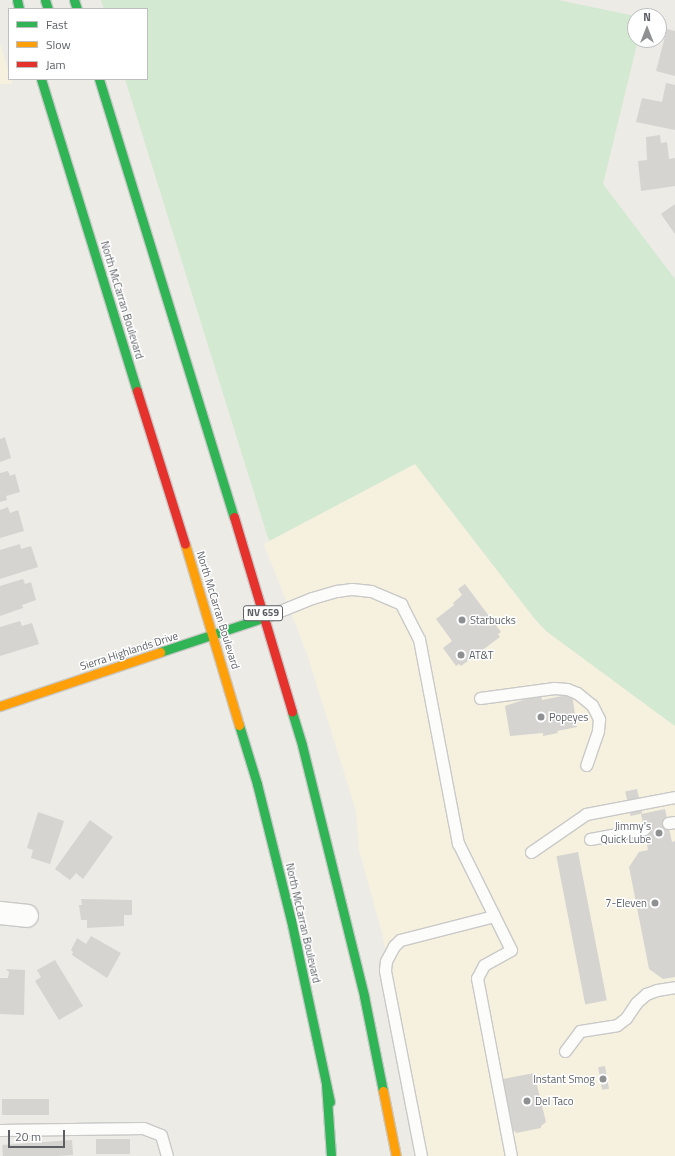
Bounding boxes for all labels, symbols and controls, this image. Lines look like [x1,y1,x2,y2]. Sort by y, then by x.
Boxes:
legend [8,8,148,80]
north arrow [627,8,667,48]
text: N [643,9,651,25]
text: Fast [46,15,68,34]
text: Slow [46,35,71,54]
text: Jam [46,55,66,74]
street label: North McCarran Boulevard [98,239,146,361]
street label: North McCarran Boulevard [194,549,242,671]
road number: NV 659 [243,605,283,621]
place label: Starbucks [470,613,516,627]
marker: Starbucks [457,615,467,625]
street label: Sierra Highlands Drive [78,629,180,673]
place label: AT&T [469,648,493,662]
marker: AT&T [456,650,466,660]
place label: Popeyes [549,710,588,724]
marker: Popeyes [536,712,546,722]
place label: Jimmy's Quick Lube [601,820,651,846]
marker: Jimmy's Quick Lube [654,828,664,838]
street label: North McCarran Boulevard [283,862,323,984]
place label: 7-Eleven [605,896,647,910]
marker: 7-Eleven [650,898,660,908]
place label: Instant Smog [533,1072,595,1086]
marker: Instant Smog [598,1074,608,1084]
place label: Del Taco [535,1094,573,1108]
marker: Del Taco [522,1096,532,1106]
scale bar [10,1122,67,1148]
text: 20 m [15,1127,41,1146]

